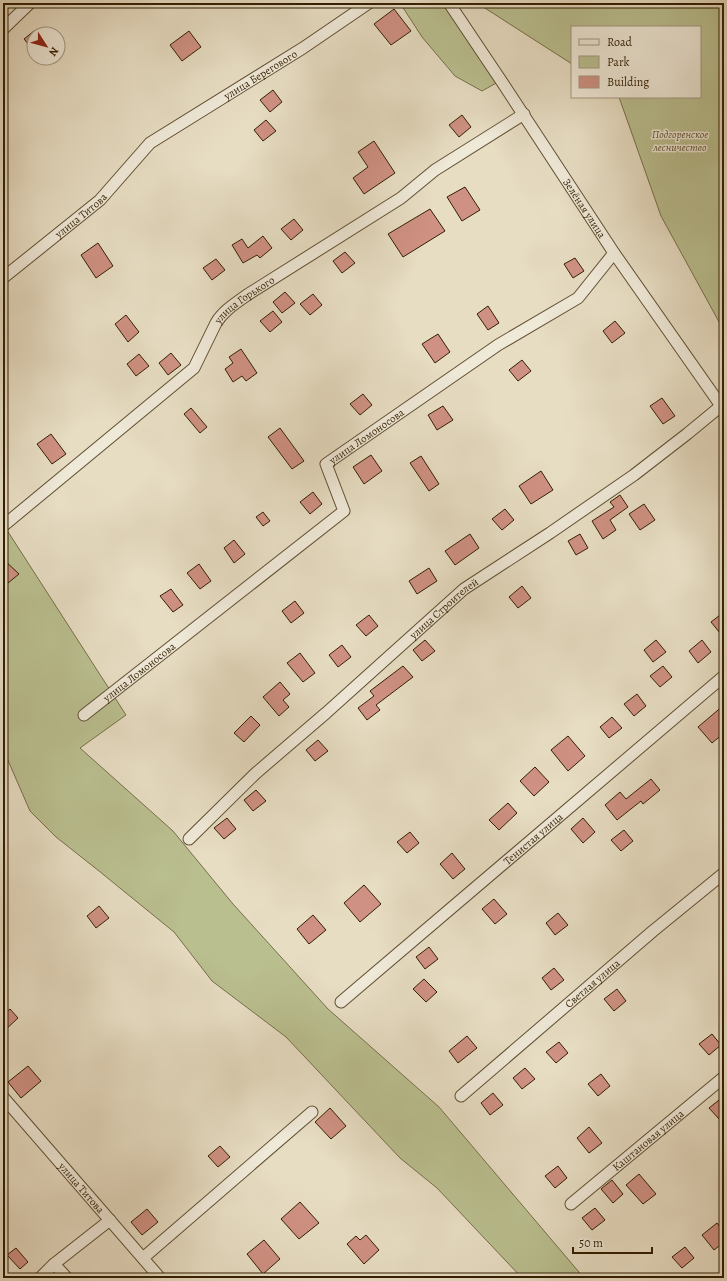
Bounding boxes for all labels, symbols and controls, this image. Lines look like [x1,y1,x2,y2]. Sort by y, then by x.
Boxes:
north arrow [26,26,66,66]
legend [571,26,701,98]
text: Road [607,34,633,50]
text: N [45,44,62,59]
street label: улица Берегового [220,46,300,104]
text: Park [607,54,630,70]
text: Building [607,74,649,90]
park label: Подгоренское лесничество [652,127,708,155]
street label: Зелёная улица [560,176,610,242]
street label: улица Титова [51,189,111,242]
street label: улица Горького [210,272,278,327]
street label: улица Ломоносова [325,404,408,468]
street label: улица Строителей [405,574,481,643]
street label: улица Ломоносова [99,638,179,706]
street label: Тенистая улица [500,808,566,868]
street label: Светлая улица [562,955,624,1011]
street label: Каштановая улица [609,1105,688,1174]
street label: улица Титова [55,1158,109,1217]
scale bar [573,1229,652,1255]
text: 50 m [579,1235,603,1251]

